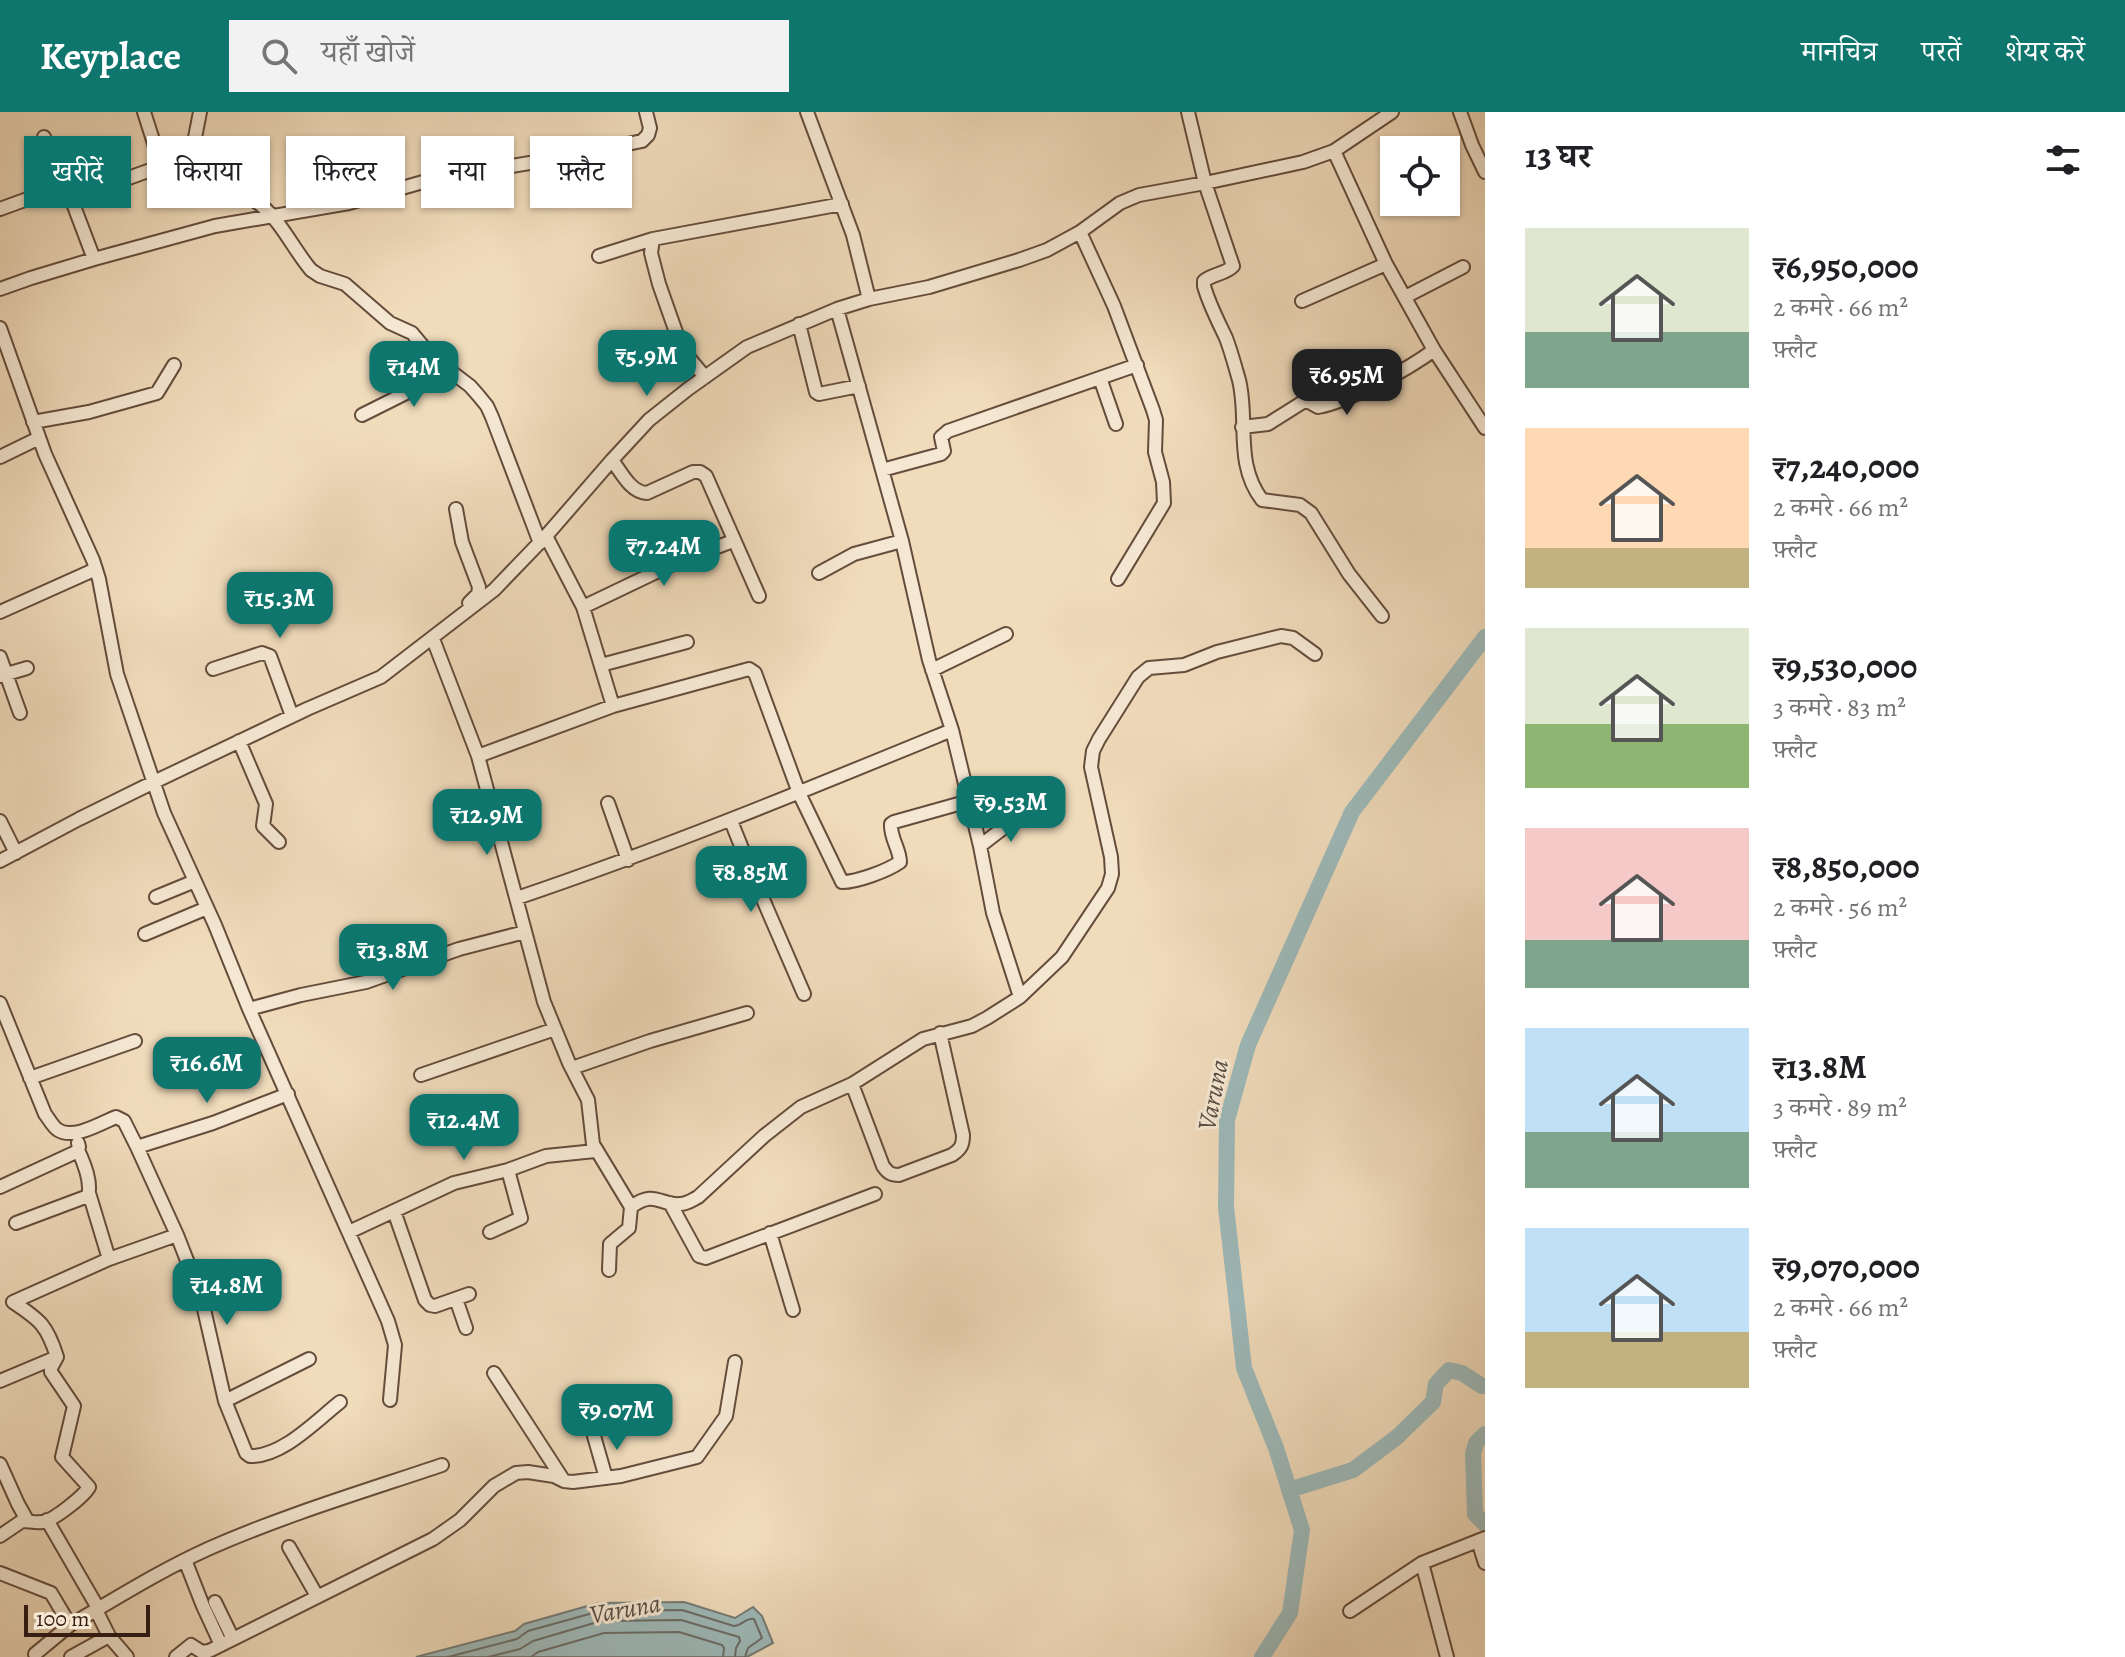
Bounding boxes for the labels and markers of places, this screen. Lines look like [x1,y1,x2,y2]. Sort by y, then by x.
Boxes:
pin: ₹5.9M [591,330,703,398]
pin: ₹14M [367,341,461,409]
pin: ₹6.95M [1282,349,1412,417]
pin: ₹7.24M [599,520,729,588]
pin: ₹15.3M [215,572,345,640]
pin: ₹9.53M [946,776,1076,844]
pin: ₹12.9M [422,789,552,857]
pin: ₹8.85M [686,846,816,914]
pin: ₹13.8M [328,924,458,992]
pin: ₹16.6M [142,1037,272,1105]
pin: ₹12.4M [399,1094,529,1162]
pin: ₹14.8M [162,1259,292,1327]
pin: ₹9.07M [552,1384,682,1452]

